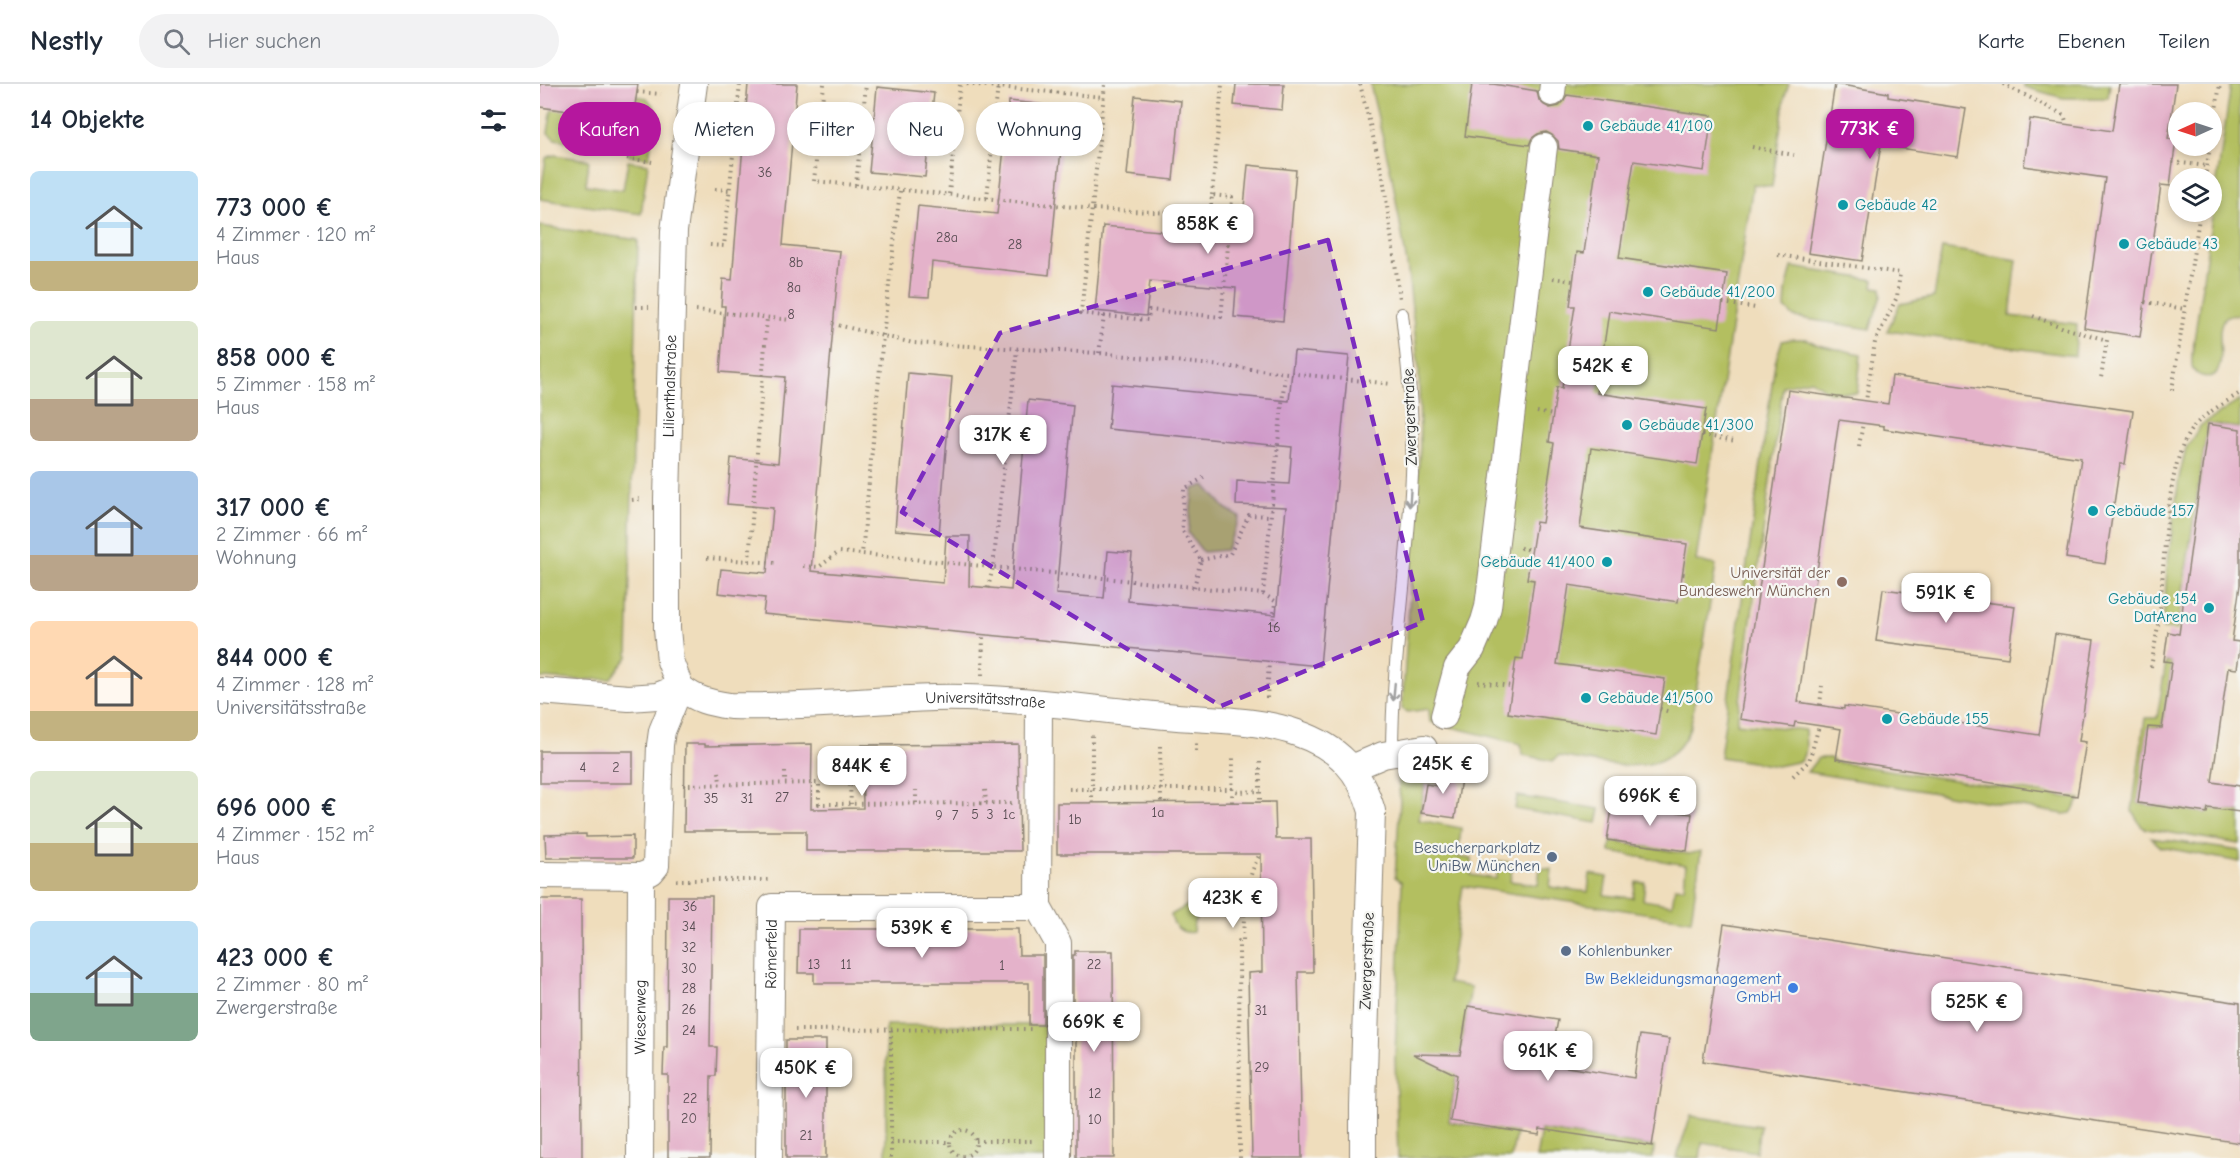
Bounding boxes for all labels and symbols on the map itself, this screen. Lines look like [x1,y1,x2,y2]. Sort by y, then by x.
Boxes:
north arrow [2168,102,2222,156]
pin: 773K € [1821,109,1919,160]
place label: Gebäude 41/100 [1600,117,1713,135]
marker: Gebäude 41/100 [1581,119,1595,133]
house number: 36 [758,164,772,181]
place label: Gebäude 42 [1855,196,1937,214]
marker: Gebäude 42 [1836,198,1850,212]
pin: 858K € [1159,204,1257,255]
house number: 28a [936,229,958,246]
place label: Gebäude 43 [2136,235,2218,253]
house number: 28 [1008,236,1022,253]
marker: Gebäude 43 [2117,237,2131,251]
house number: 8b [789,254,803,271]
house number: 8a [787,279,801,296]
place label: Gebäude 41/200 [1660,283,1775,301]
marker: Gebäude 41/200 [1641,285,1655,299]
house number: 8 [787,306,795,323]
street label: Lilienthalstraße [660,334,680,438]
pin: 542K € [1554,346,1652,397]
street label: Zwergerstraße [1399,368,1421,466]
pin: 317K € [954,415,1052,466]
place label: Gebäude 41/300 [1639,416,1754,434]
marker: Gebäude 41/300 [1620,418,1634,432]
one-way arrow [1404,488,1415,508]
place label: Gebäude 157 [2105,502,2194,520]
marker: Gebäude 157 [2086,504,2100,518]
place label: Gebäude 41/400 [1480,553,1595,571]
marker: Gebäude 41/400 [1600,555,1614,569]
place label: Universität der Bundeswehr München [1679,564,1831,600]
pin: 591K € [1897,573,1995,624]
marker: Universität der Bundeswehr München [1835,575,1849,589]
place label: Gebäude 154 DatArena [2108,590,2197,626]
marker: Gebäude 154 DatArena [2202,601,2216,615]
house number: 16 [1267,619,1281,636]
one-way arrow [1388,682,1399,702]
street label: Universitätsstraße [925,689,1046,712]
place label: Gebäude 41/500 [1598,689,1714,707]
marker: Gebäude 41/500 [1579,691,1593,705]
place label: Gebäude 155 [1899,710,1989,728]
marker: Gebäude 155 [1880,712,1894,726]
pin: 245K € [1394,744,1492,795]
pin: 844K € [813,746,911,797]
house number: 4 [580,759,587,776]
house number: 2 [612,759,620,776]
pin: 696K € [1601,776,1699,827]
house number: 27 [775,789,789,806]
house number: 35 [704,790,718,807]
house number: 31 [741,790,753,807]
house number: 1a [1152,804,1164,821]
house number: 5 [971,806,979,823]
house number: 3 [986,806,994,823]
house number: 1c [1003,806,1015,823]
house number: 9 [935,807,943,824]
house number: 7 [952,807,959,824]
house number: 1b [1068,811,1082,828]
place label: Besucherparkplatz UniBw München [1414,839,1540,875]
marker: Besucherparkplatz UniBw München [1545,850,1559,864]
pin: 423K € [1184,878,1282,929]
house number: 36 [683,898,697,915]
pin: 539K € [873,908,971,959]
street label: Zwergerstraße [1356,912,1378,1010]
house number: 34 [682,918,696,935]
street label: Römerfeld [762,919,781,989]
house number: 32 [682,939,696,956]
place label: Kohlenbunker [1578,942,1672,960]
marker: Kohlenbunker [1559,944,1573,958]
house number: 13 [808,956,820,973]
house number: 11 [840,956,852,973]
house number: 22 [1087,956,1101,973]
house number: 1 [999,957,1005,974]
house number: 30 [681,960,697,977]
place label: Bw Bekleidungsmanagement GmbH [1585,970,1781,1006]
street label: Wiesenweg [631,980,650,1054]
house number: 28 [682,980,696,997]
marker: Bw Bekleidungsmanagement GmbH [1786,981,1800,995]
pin: 525K € [1928,982,2026,1033]
house number: 26 [682,1001,696,1018]
pin: 669K € [1045,1002,1143,1053]
house number: 31 [1255,1002,1267,1019]
house number: 24 [682,1022,696,1039]
pin: 961K € [1499,1031,1597,1082]
pin: 450K € [757,1048,855,1099]
house number: 29 [1255,1059,1269,1076]
house number: 12 [1089,1085,1101,1102]
house number: 22 [683,1090,697,1107]
house number: 20 [681,1110,697,1127]
house number: 10 [1088,1111,1102,1128]
house number: 21 [800,1127,812,1144]

